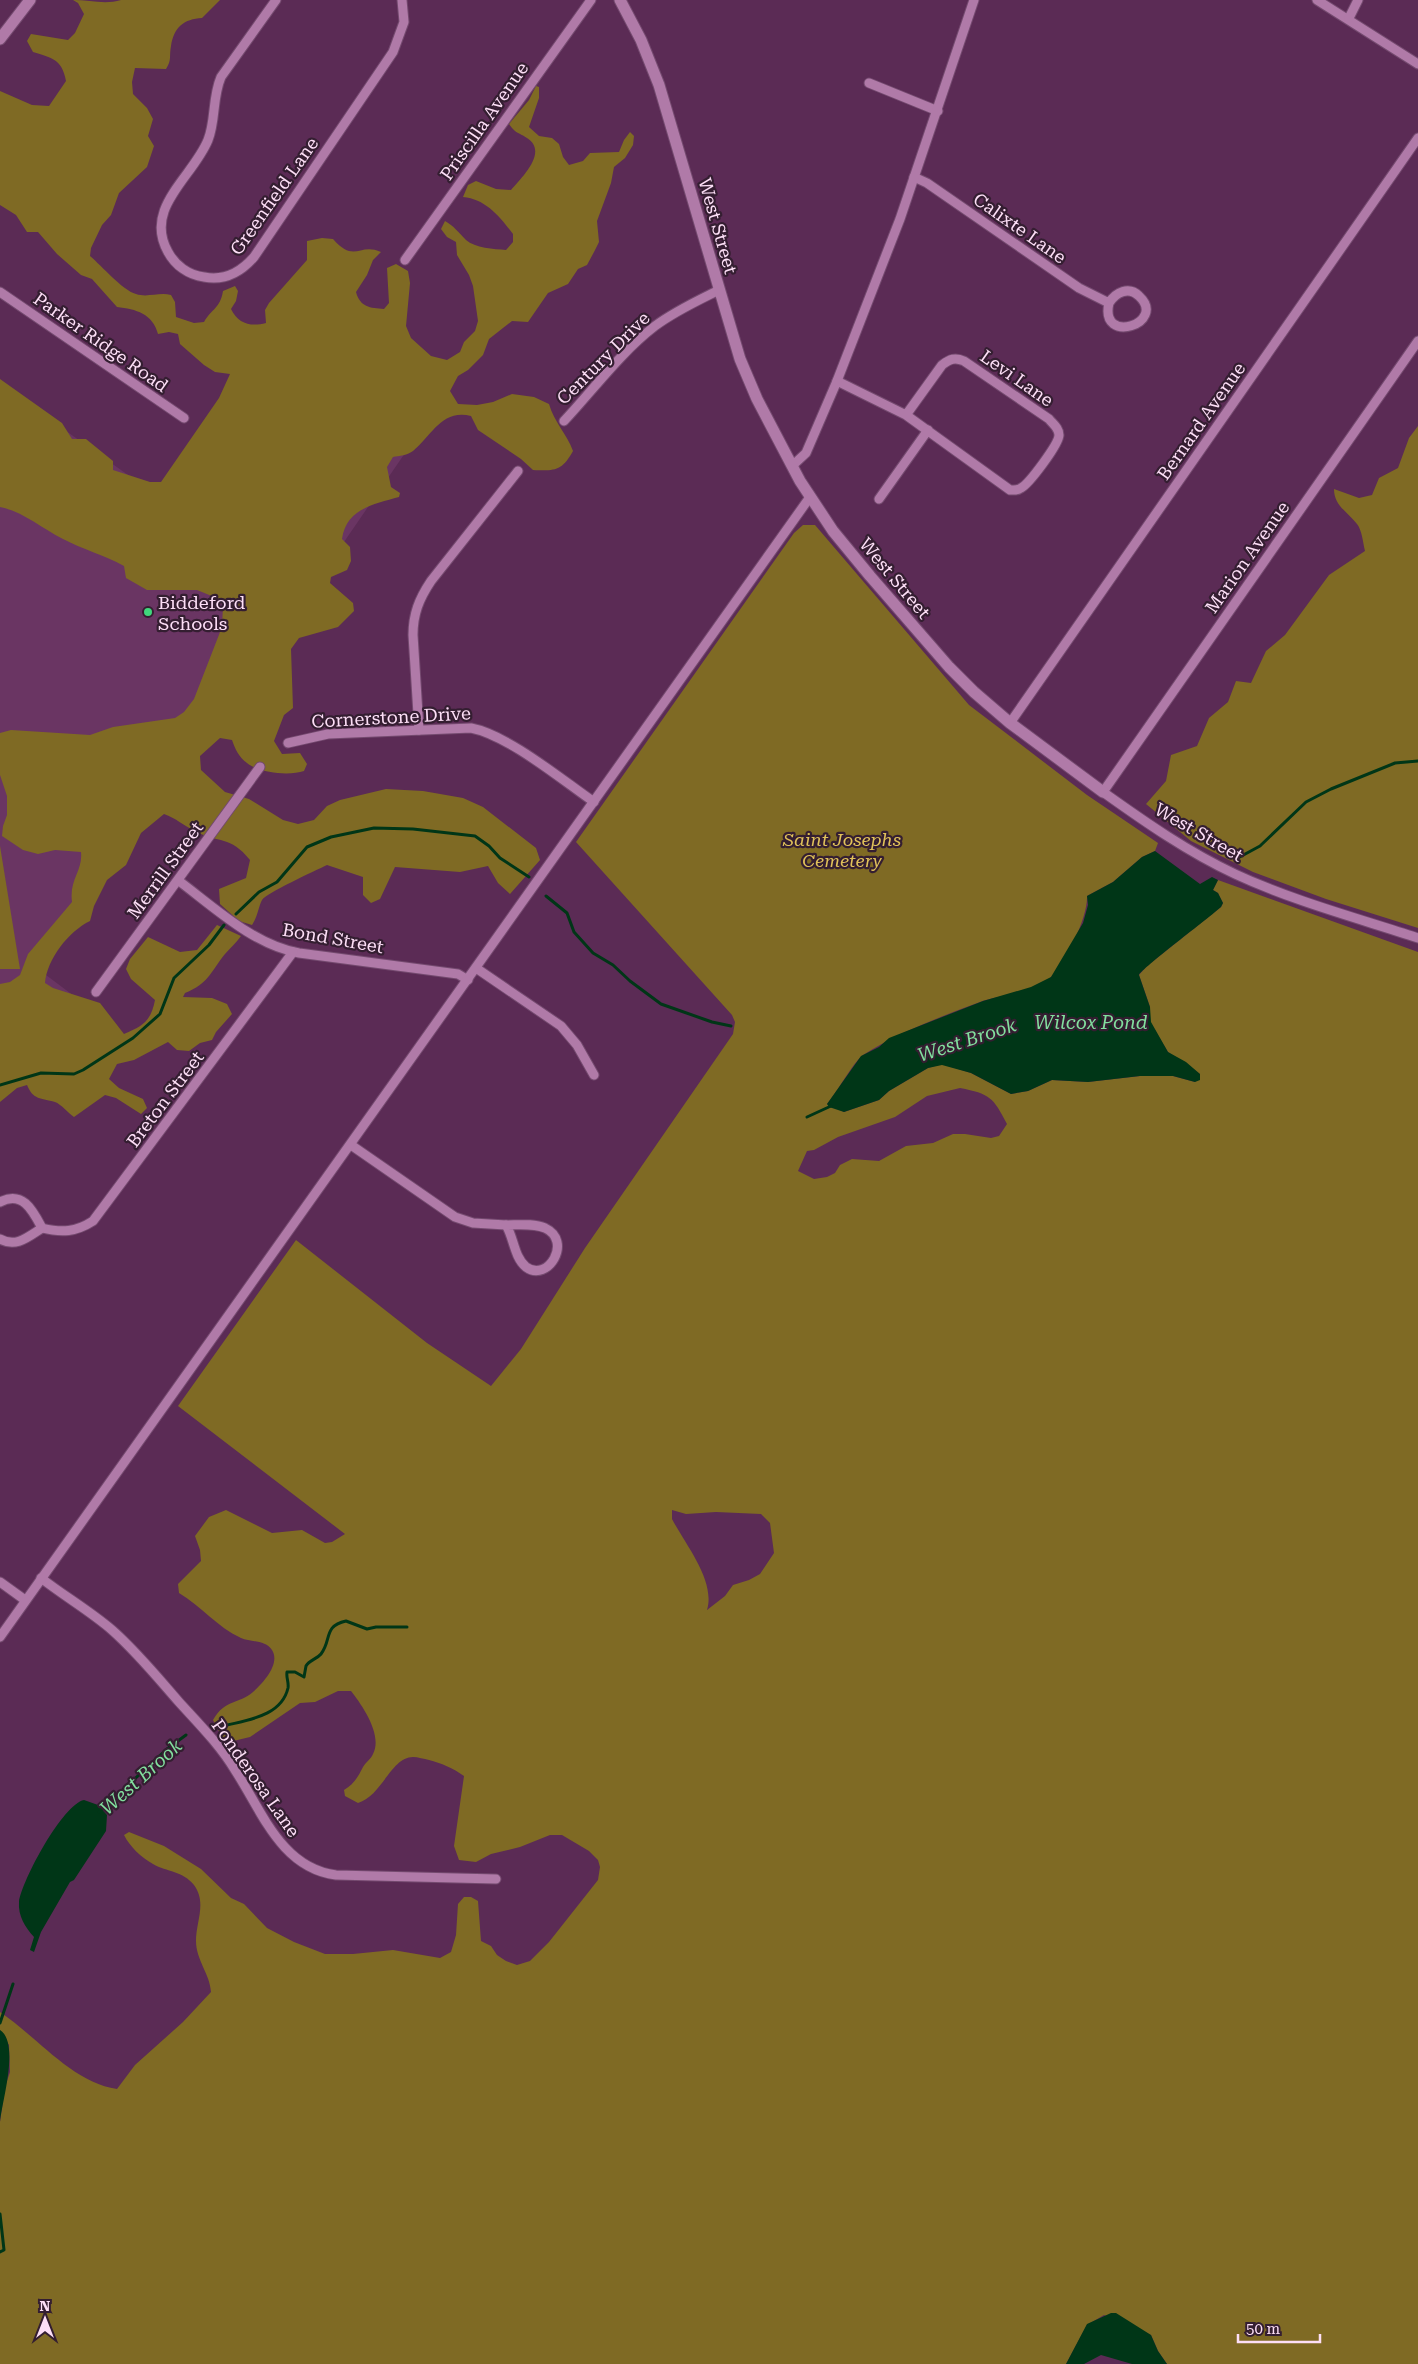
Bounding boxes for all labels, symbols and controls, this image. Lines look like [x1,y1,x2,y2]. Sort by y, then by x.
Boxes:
street label: Priscilla Avenue [436,58,533,184]
street label: Greenfield Lane [226,133,322,259]
street label: West Street [694,176,742,277]
street label: Calixte Lane [970,188,1071,268]
street label: Parker Ridge Road [30,288,173,397]
street label: Century Drive [552,307,654,409]
street label: Levi Lane [976,345,1058,411]
street label: Bernard Avenue [1153,358,1249,484]
street label: Marion Avenue [1201,497,1293,617]
street label: West Street [855,533,935,623]
place label: Biddeford Schools [158,592,246,634]
marker: Biddeford Schools [142,606,154,618]
street label: Cornerstone Drive [311,702,471,732]
street label: West Street [1151,798,1247,866]
street label: Merrill Street [123,817,207,923]
park label: Saint Josephs Cemetery [782,829,901,871]
street label: Bond Street [281,919,386,957]
water label: Wilcox Pond [1034,1011,1148,1034]
water label: West Brook [915,1013,1020,1067]
street label: Breton Street [122,1047,208,1151]
street label: Ponderosa Lane [208,1715,304,1841]
water label: West Brook [95,1734,187,1820]
north arrow [20,2294,70,2344]
text: N [40,2298,51,2314]
scale bar [1238,2312,1320,2344]
text: 50 m [1246,2320,1281,2338]

